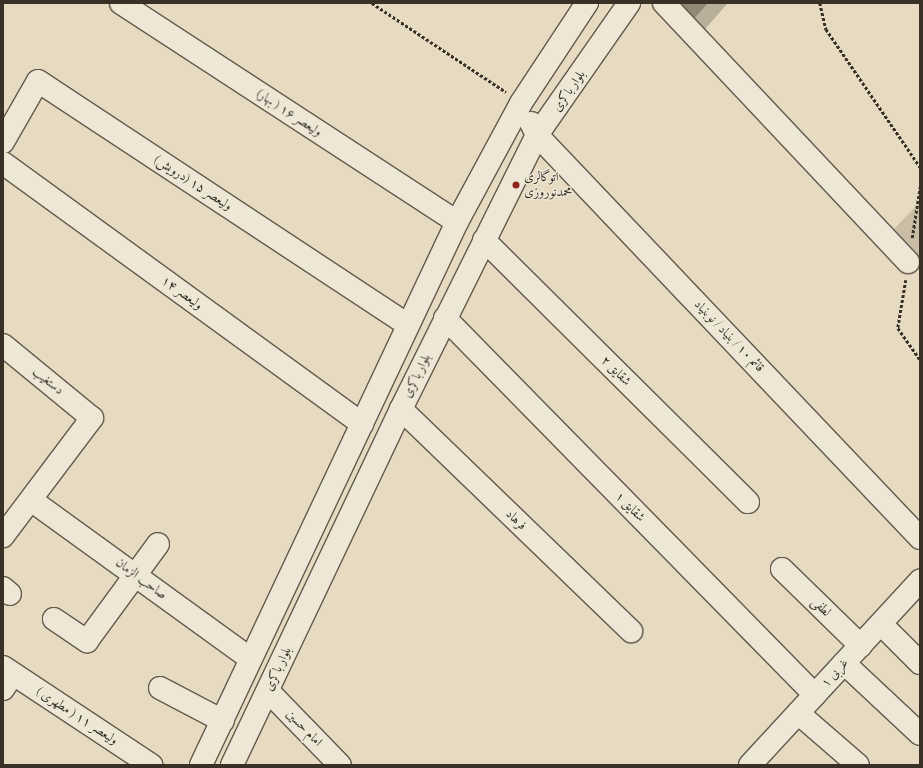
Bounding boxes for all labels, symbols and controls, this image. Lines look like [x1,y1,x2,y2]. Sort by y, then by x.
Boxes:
street label: بلوار باکری [549,67,589,115]
street label: ولیعصر ۱۶ ( بهار) [253,86,325,140]
street label: ولیعصر ۱۵ (درویش) [151,152,235,214]
place label: اتوگالری محمدنوروزی [524,170,572,201]
marker: اتوگالری محمدنوروزی [511,180,521,190]
street label: ولیعصر ۱۴ [158,273,206,313]
street label: قائم ۱۰ / بنیاد / نوبنیاد [691,297,767,375]
street label: بلوار باکری [400,351,434,401]
street label: شقایق ۲ [598,353,634,389]
street label: دستغیب [29,364,67,398]
street label: شقایق ۱ [612,489,648,525]
street label: فرهاد [502,506,530,534]
street label: صاحب الزمان [112,555,170,603]
street label: لطفی [808,594,834,620]
street label: بلوار باکری [261,644,295,694]
street label: ۱ غربی [818,655,852,691]
street label: ولیعصر ۱۱ ( مطهری ) [33,684,121,748]
street label: امام حسین [283,706,325,750]

